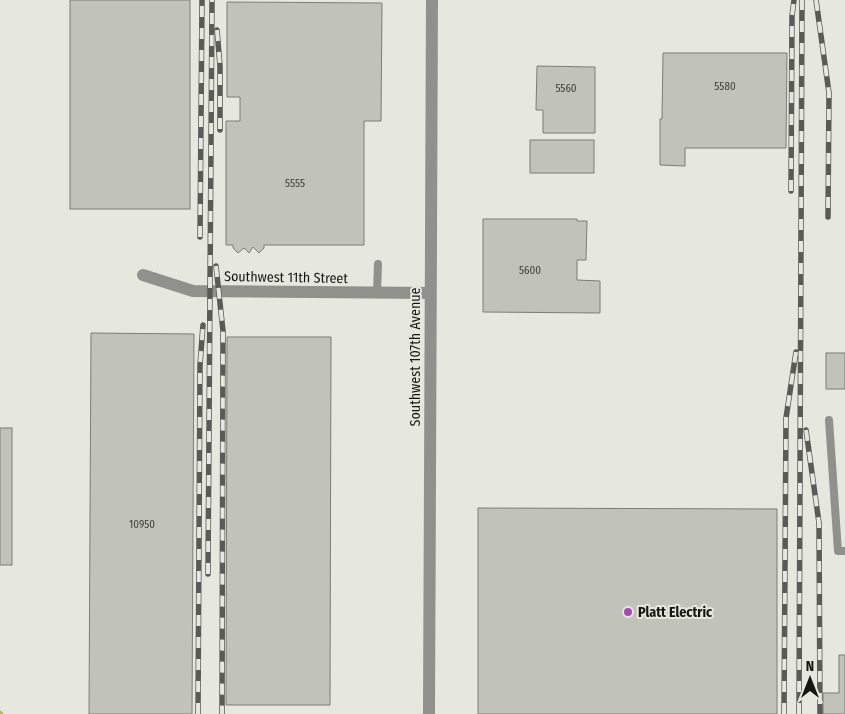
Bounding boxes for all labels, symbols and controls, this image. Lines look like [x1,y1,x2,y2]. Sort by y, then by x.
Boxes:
house number: 5580 [714,80,736,93]
house number: 5560 [555,82,577,95]
house number: 5555 [285,177,305,190]
house number: 5600 [519,264,541,277]
street label: Southwest 11th Street [224,268,349,287]
street label: Southwest 107th Avenue [407,287,424,427]
house number: 10950 [129,518,155,531]
place label: Platt Electric [638,604,713,621]
marker: Platt Electric [622,606,634,618]
north arrow [785,654,835,704]
text: N [806,658,814,675]

